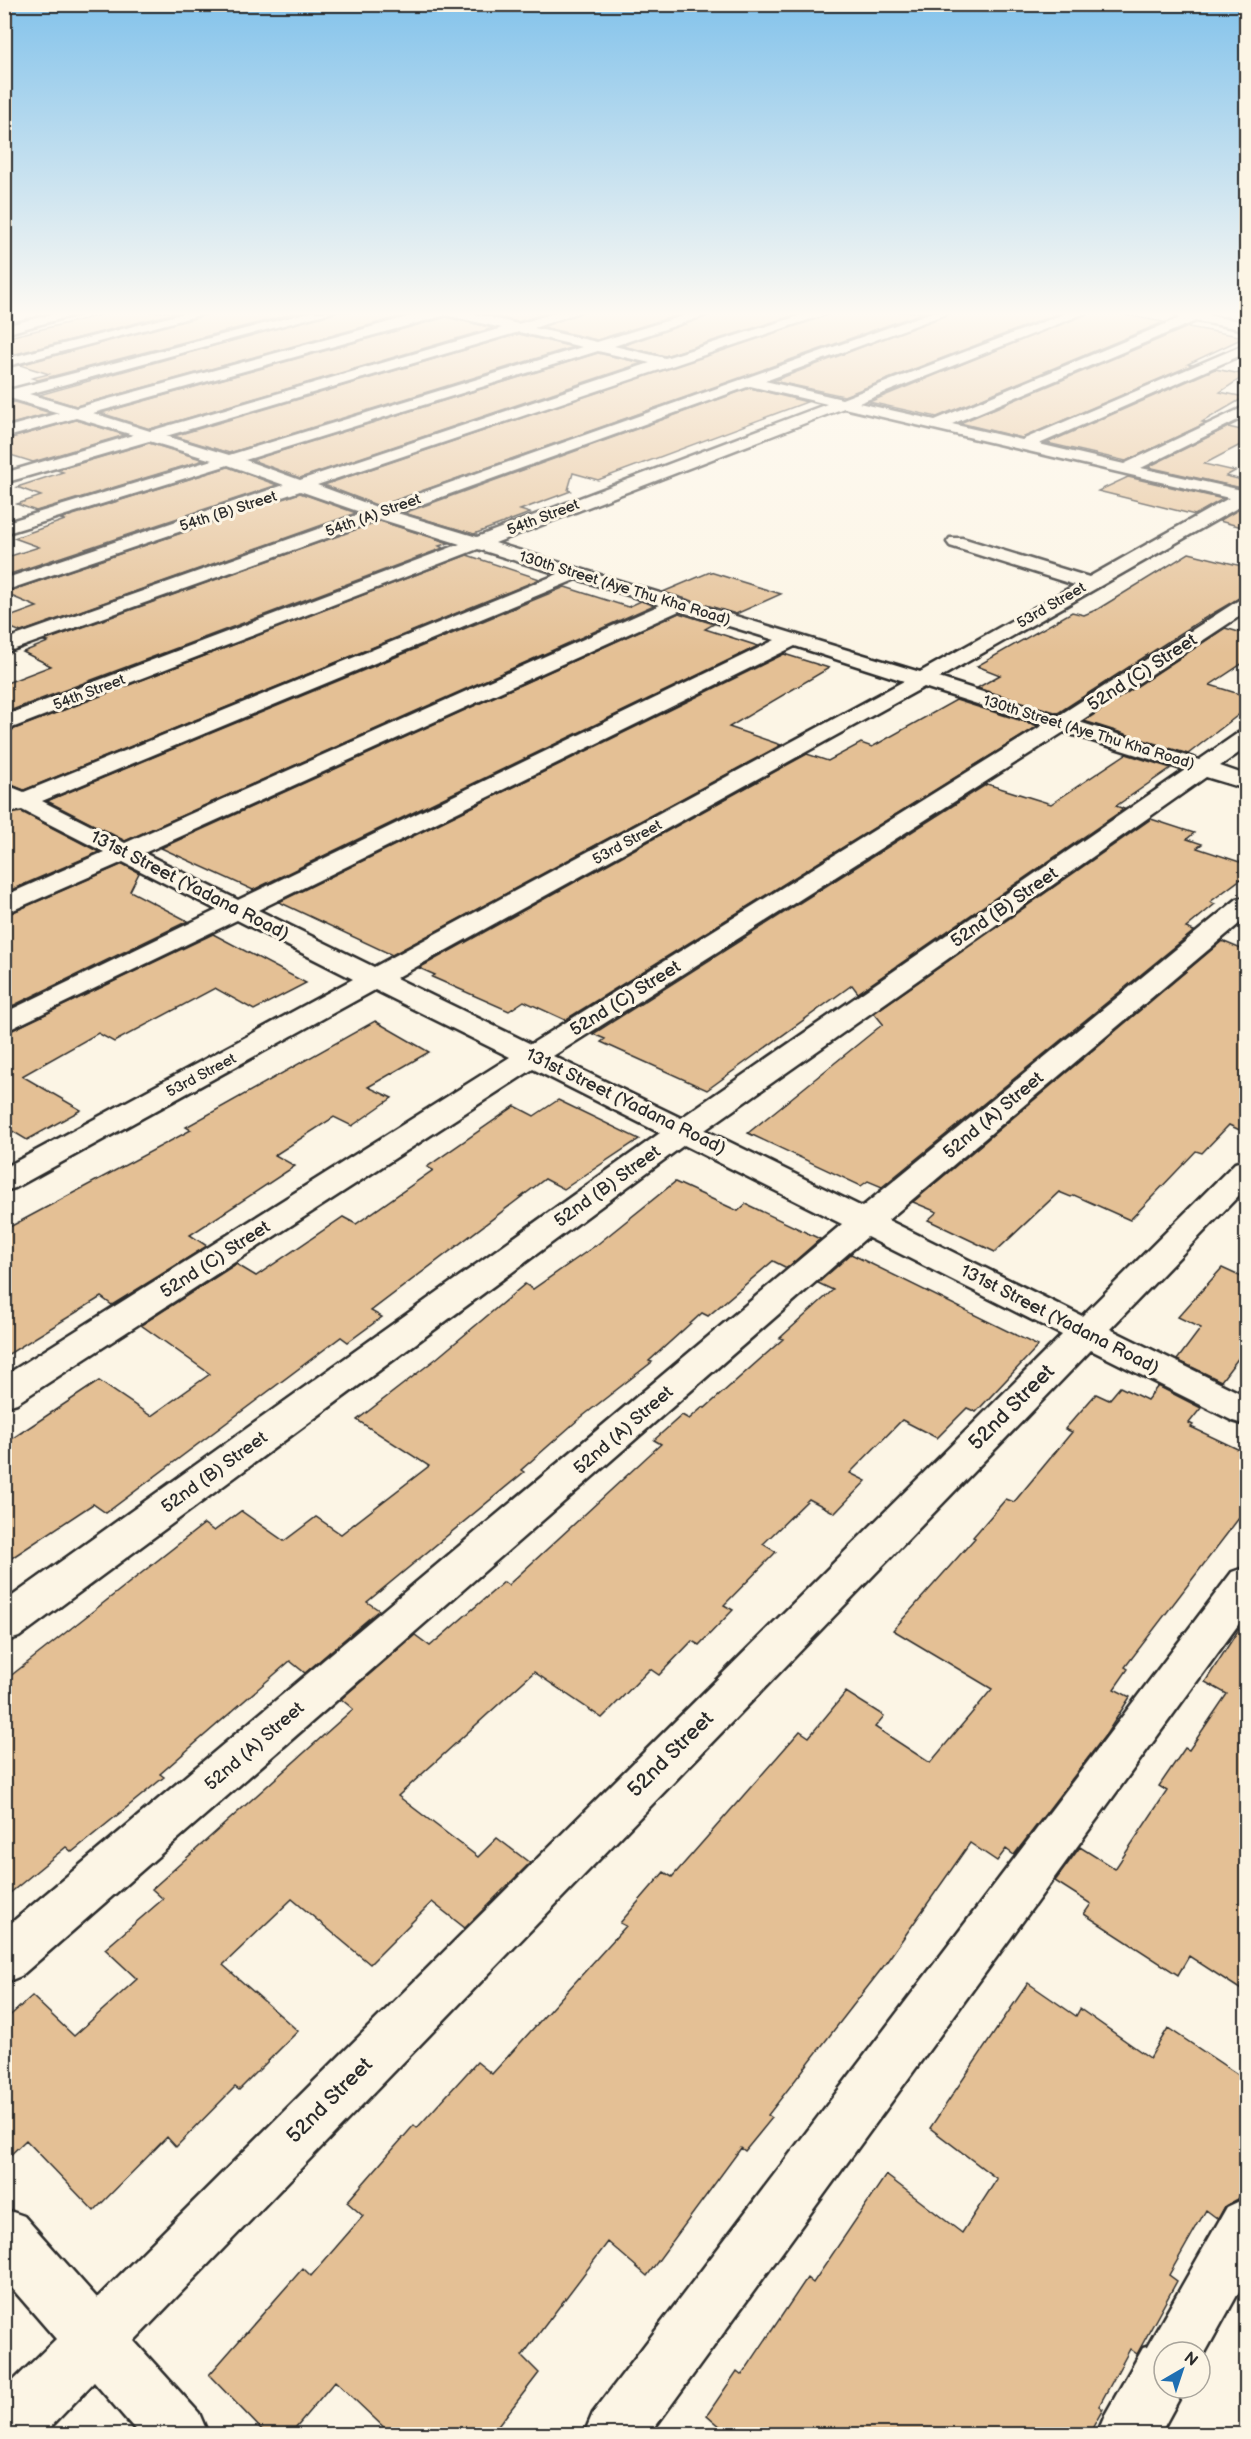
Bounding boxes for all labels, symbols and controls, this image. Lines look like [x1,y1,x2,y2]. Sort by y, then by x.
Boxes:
street label: 54th (B) Street [177,487,279,536]
street label: 54th (A) Street [323,489,424,541]
street label: 54th Street [504,495,582,540]
street label: 130th Street (Aye Thu Kha Road) [517,547,733,630]
street label: 53rd Street [1013,578,1089,633]
street label: 52nd (C) Street [1084,629,1201,716]
street label: 54th Street [50,670,128,715]
street label: 130th Street (Aye Thu Kha Road) [981,691,1197,774]
street label: 53rd Street [589,815,666,869]
street label: 131st Street (Yadana Road) [87,826,292,945]
street label: 52nd (B) Street [947,862,1062,952]
street label: 52nd (C) Street [566,956,685,1041]
street label: 131st Street (Yadana Road) [522,1044,729,1159]
street label: 53rd Street [163,1049,240,1102]
street label: 52nd (A) Street [939,1067,1048,1163]
street label: 52nd (B) Street [550,1141,665,1232]
street label: 52nd (C) Street [157,1216,274,1303]
street label: 131st Street (Yadana Road) [957,1260,1162,1379]
street label: 52nd Street [963,1359,1060,1456]
street label: 52nd (A) Street [570,1381,677,1479]
street label: 52nd (B) Street [157,1427,272,1518]
street label: 52nd (A) Street [201,1697,308,1795]
street label: 52nd Street [622,1706,719,1803]
street label: 52nd Street [281,2052,378,2149]
north arrow [1152,2340,1212,2400]
text: N [1180,2348,1201,2371]

